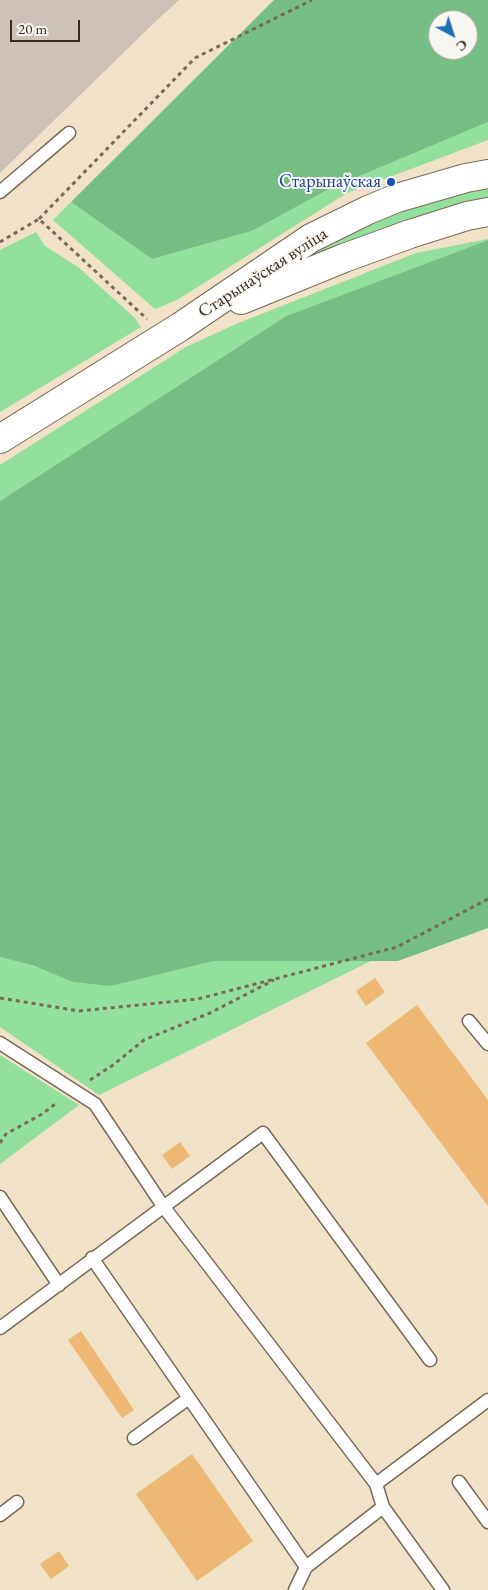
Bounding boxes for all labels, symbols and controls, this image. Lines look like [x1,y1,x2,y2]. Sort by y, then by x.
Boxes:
scale bar [12,10,82,42]
north arrow [428,10,478,60]
text: 20 m [18,19,47,38]
text: С [452,36,472,56]
place label: Старынаўская [279,171,381,193]
marker: Старынаўская [385,176,397,188]
street label: Старынаўская вуліца [194,223,332,323]

